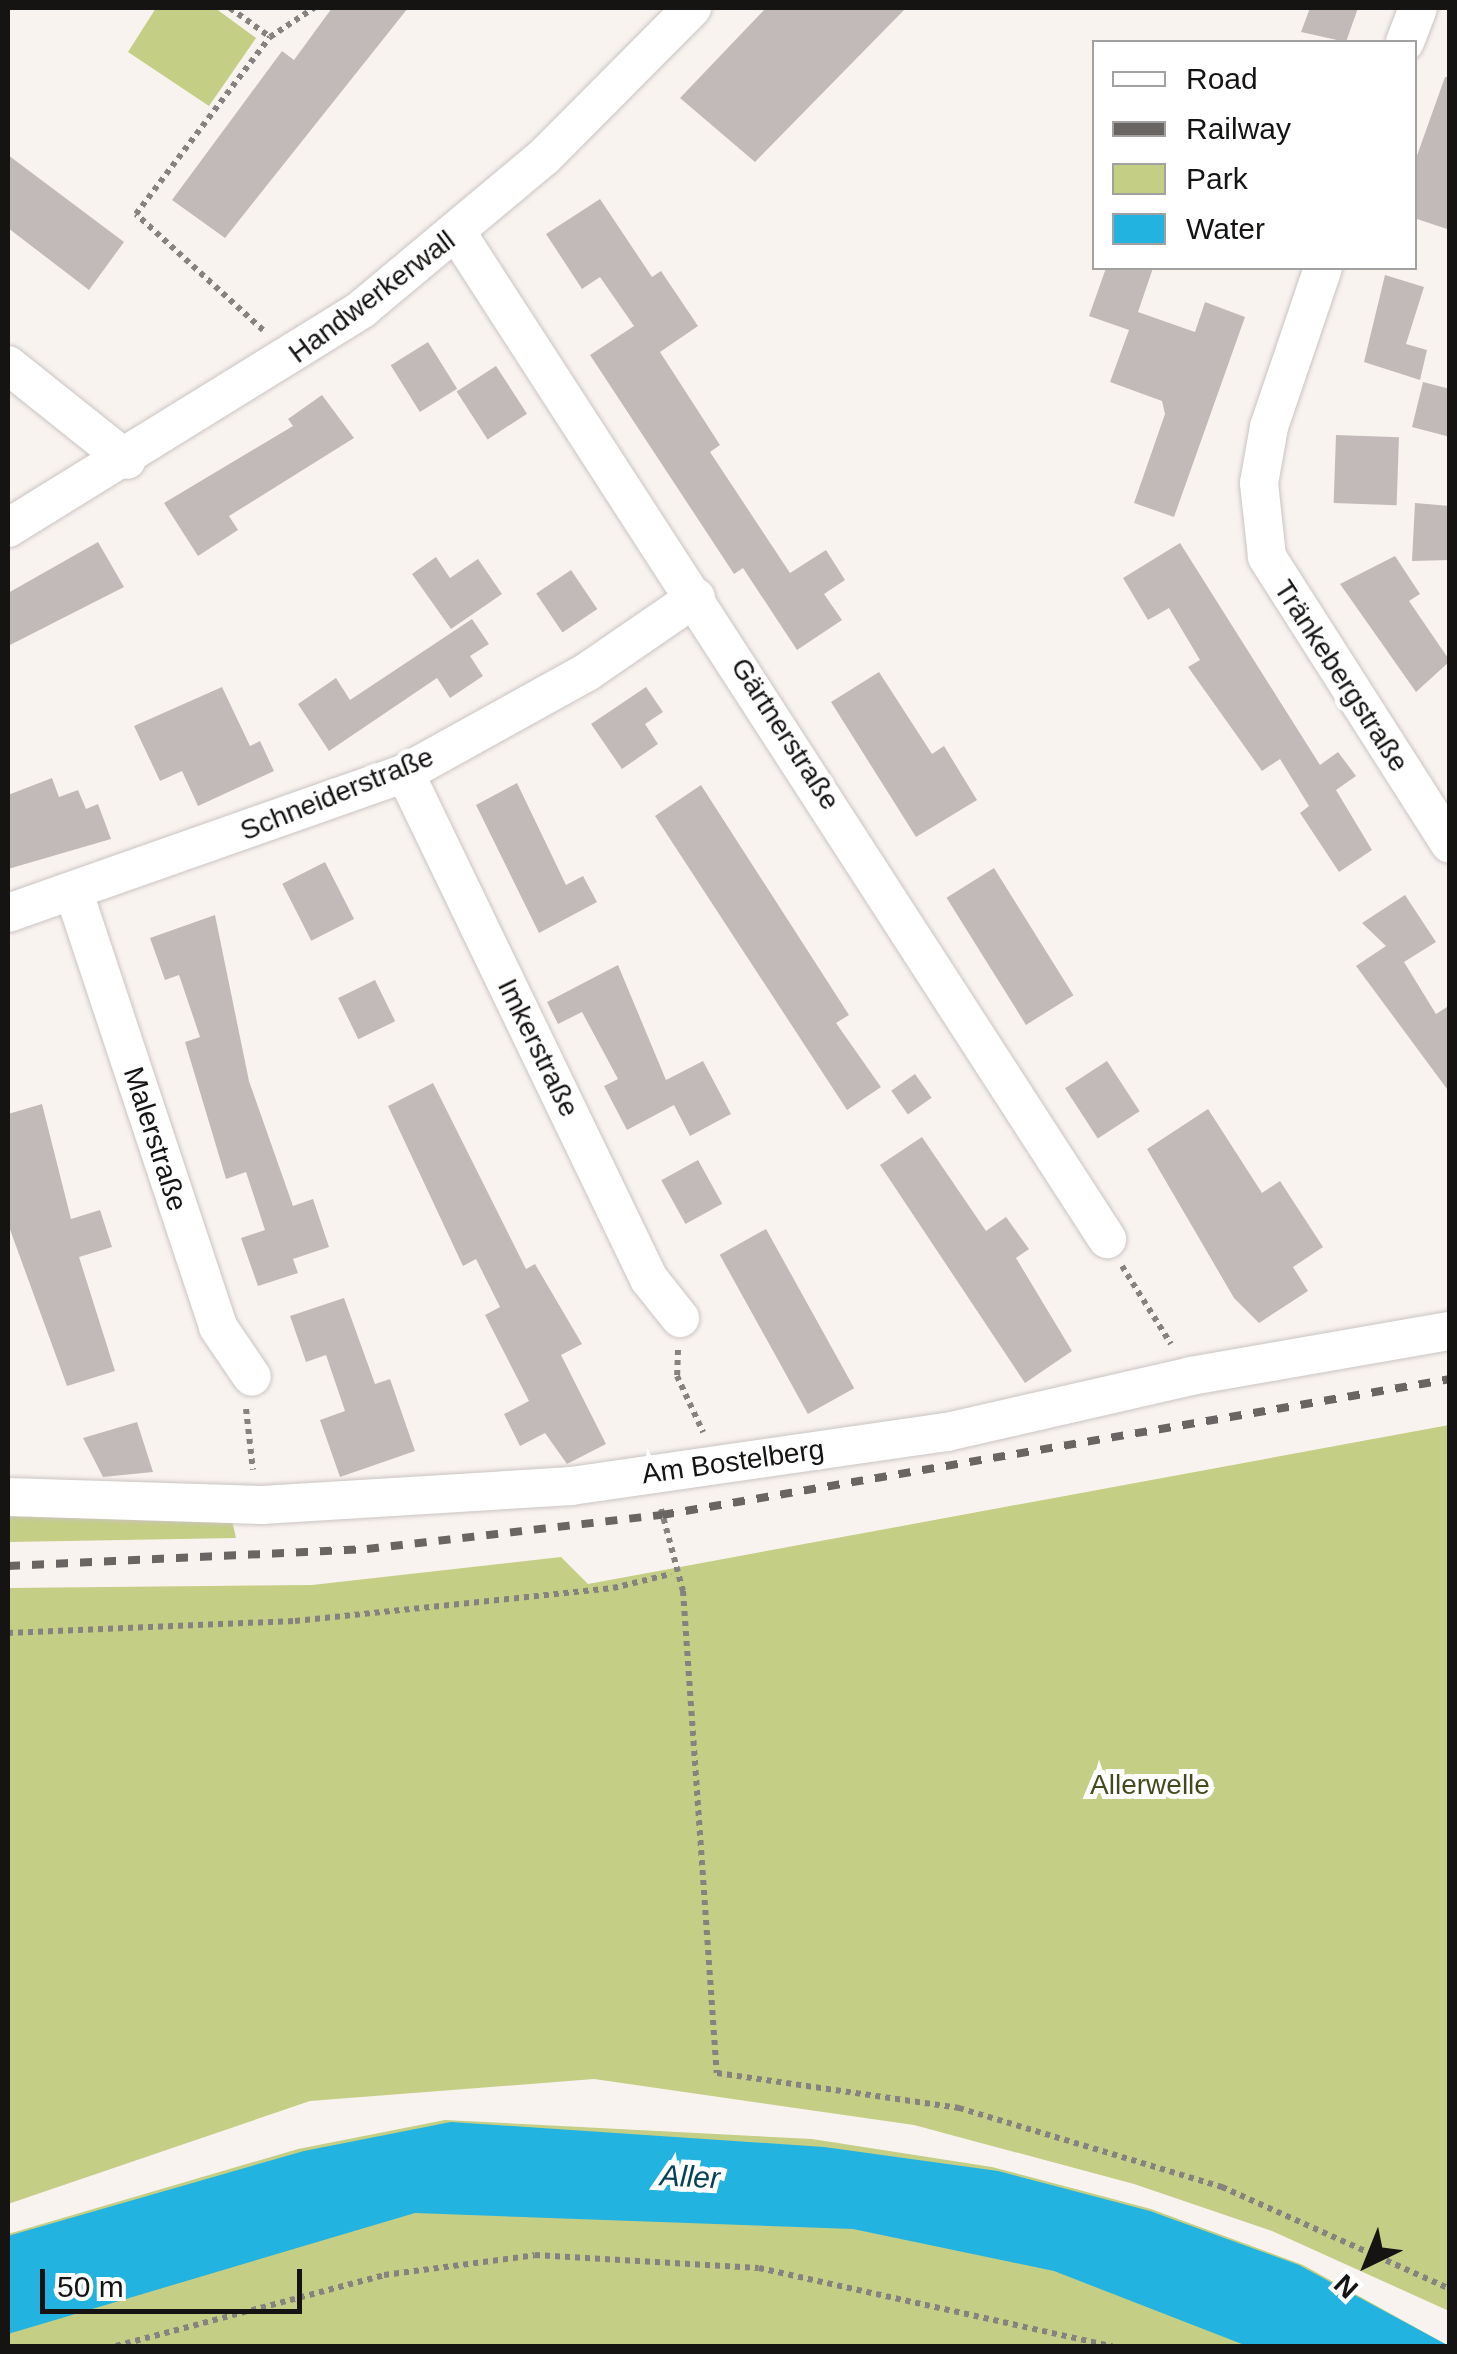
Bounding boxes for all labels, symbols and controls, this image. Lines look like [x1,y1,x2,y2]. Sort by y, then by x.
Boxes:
legend [1092,40,1417,270]
text: Road [1186,62,1258,95]
text: Railway [1186,112,1291,145]
text: Park [1186,162,1248,195]
text: Water [1186,212,1265,245]
street label: Handwerkerwall [282,224,462,370]
street label: Tränkebergstraße [1267,574,1415,778]
street label: Gärtnerstraße [723,652,847,816]
street label: Schneiderstraße [235,740,439,848]
street label: Imkerstraße [490,974,586,1122]
street label: Malerstraße [116,1063,194,1215]
street label: Am Bostelberg [640,1433,826,1491]
park label: Allerwelle [1090,1768,1210,1802]
water label: Aller [659,2157,721,2197]
north arrow [1317,2214,1417,2314]
scale bar [45,2249,308,2311]
text: N [1328,2268,1364,2305]
text: 50 m [57,2270,124,2303]

